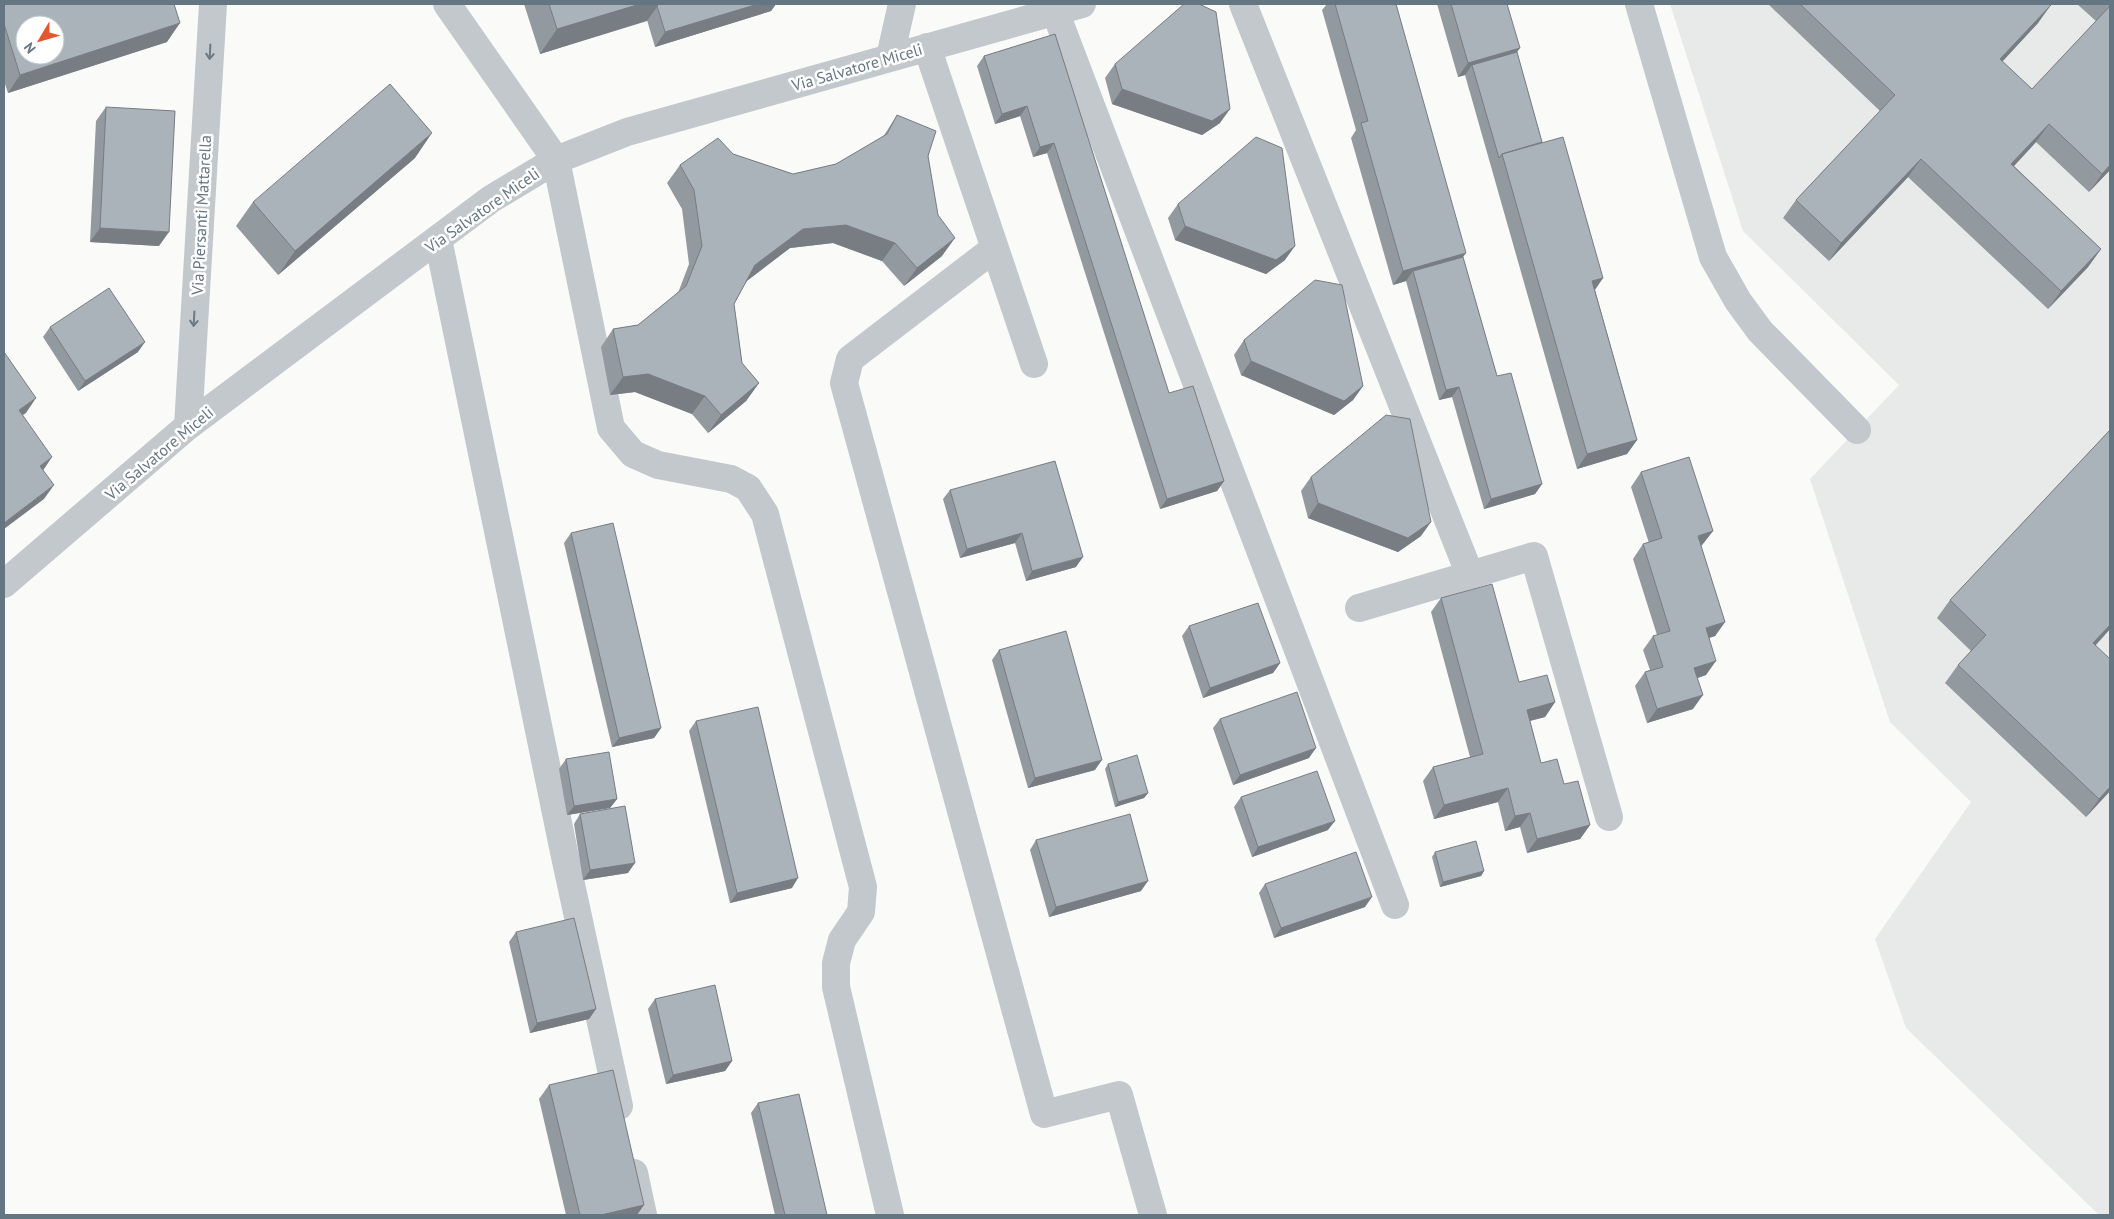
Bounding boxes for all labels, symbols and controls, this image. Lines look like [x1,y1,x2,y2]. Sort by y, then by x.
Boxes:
north arrow [15,15,65,65]
text: N [20,39,40,57]
street label: Via Salvatore Miceli [788,39,925,95]
one-way arrow [206,44,215,60]
street label: Via Piersanti Mattarella [187,135,215,296]
street label: Via Salvatore Miceli [420,163,543,257]
one-way arrow [190,311,199,327]
street label: Via Salvatore Miceli [100,402,217,505]

